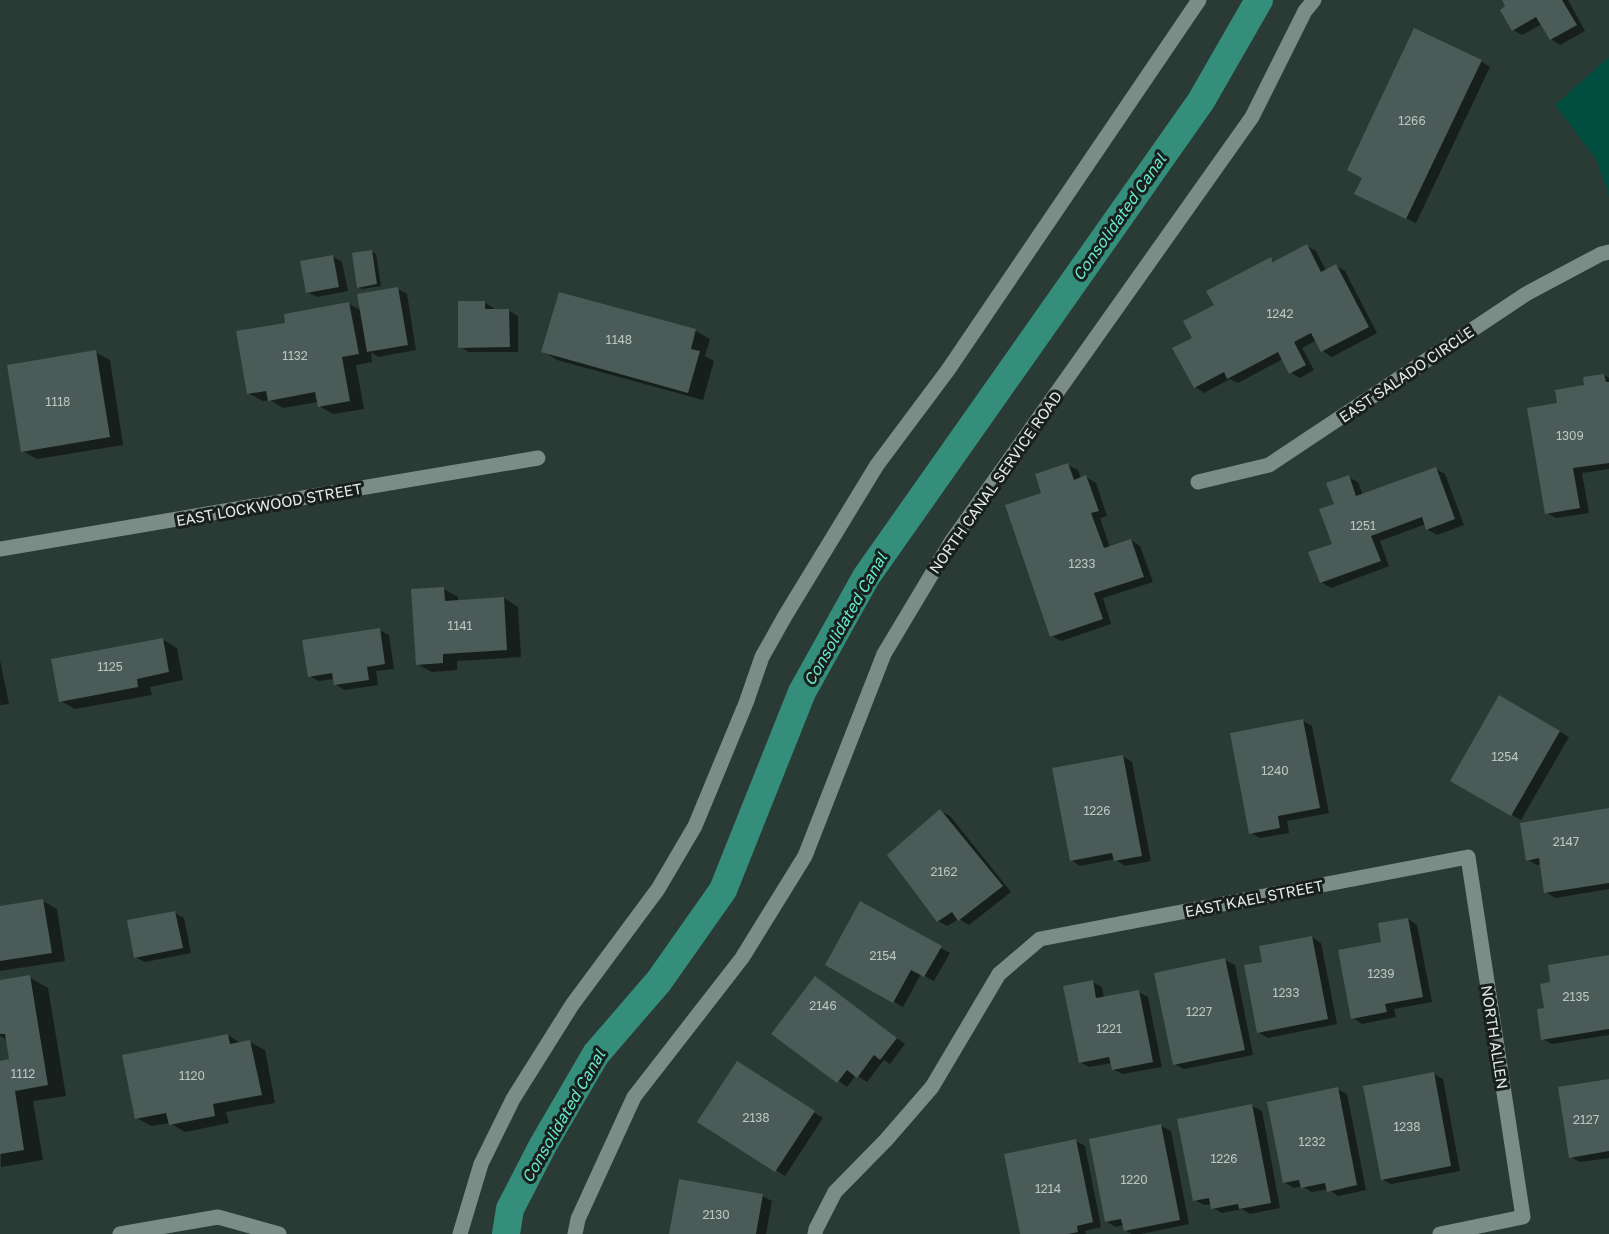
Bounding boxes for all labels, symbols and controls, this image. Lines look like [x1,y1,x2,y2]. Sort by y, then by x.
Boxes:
house number: 1266 [1398,113,1426,128]
water label: Consolidated Canal [1068,149,1171,284]
house number: 1242 [1266,306,1294,321]
street label: EAST SALADO CIRCLE [1335,322,1477,426]
house number: 1148 [606,332,632,347]
house number: 1132 [282,348,308,363]
street label: NORTH CANAL SERVICE ROAD [925,387,1065,577]
house number: 1118 [46,394,70,409]
house number: 1309 [1556,428,1584,443]
street label: EAST LOCKWOOD STREET [175,479,363,529]
house number: 1251 [1350,518,1376,533]
water label: Consolidated Canal [799,548,892,689]
house number: 1233 [1069,556,1095,571]
house number: 1141 [448,618,473,633]
house number: 1125 [97,659,123,674]
house number: 1254 [1491,749,1519,764]
house number: 1240 [1261,763,1289,778]
house number: 1226 [1083,803,1111,818]
house number: 2147 [1553,834,1579,849]
house number: 2162 [930,864,958,879]
street label: EAST KAEL STREET [1183,876,1325,920]
house number: 2154 [869,948,897,963]
house number: 1239 [1367,966,1395,981]
street label: NORTH ALLEN [1478,984,1512,1090]
house number: 1233 [1273,985,1299,1000]
house number: 2135 [1563,989,1589,1004]
house number: 2146 [809,998,837,1013]
house number: 1227 [1186,1004,1212,1019]
house number: 1221 [1096,1021,1122,1036]
water label: Consolidated Canal [517,1045,610,1186]
house number: 1112 [11,1066,35,1081]
house number: 1120 [179,1068,205,1083]
house number: 2138 [742,1110,770,1125]
house number: 2127 [1573,1112,1599,1127]
house number: 1238 [1393,1119,1421,1134]
house number: 1232 [1299,1134,1325,1149]
house number: 1226 [1210,1151,1238,1166]
house number: 1220 [1120,1172,1148,1187]
house number: 1214 [1035,1181,1061,1196]
house number: 2130 [702,1207,730,1222]

